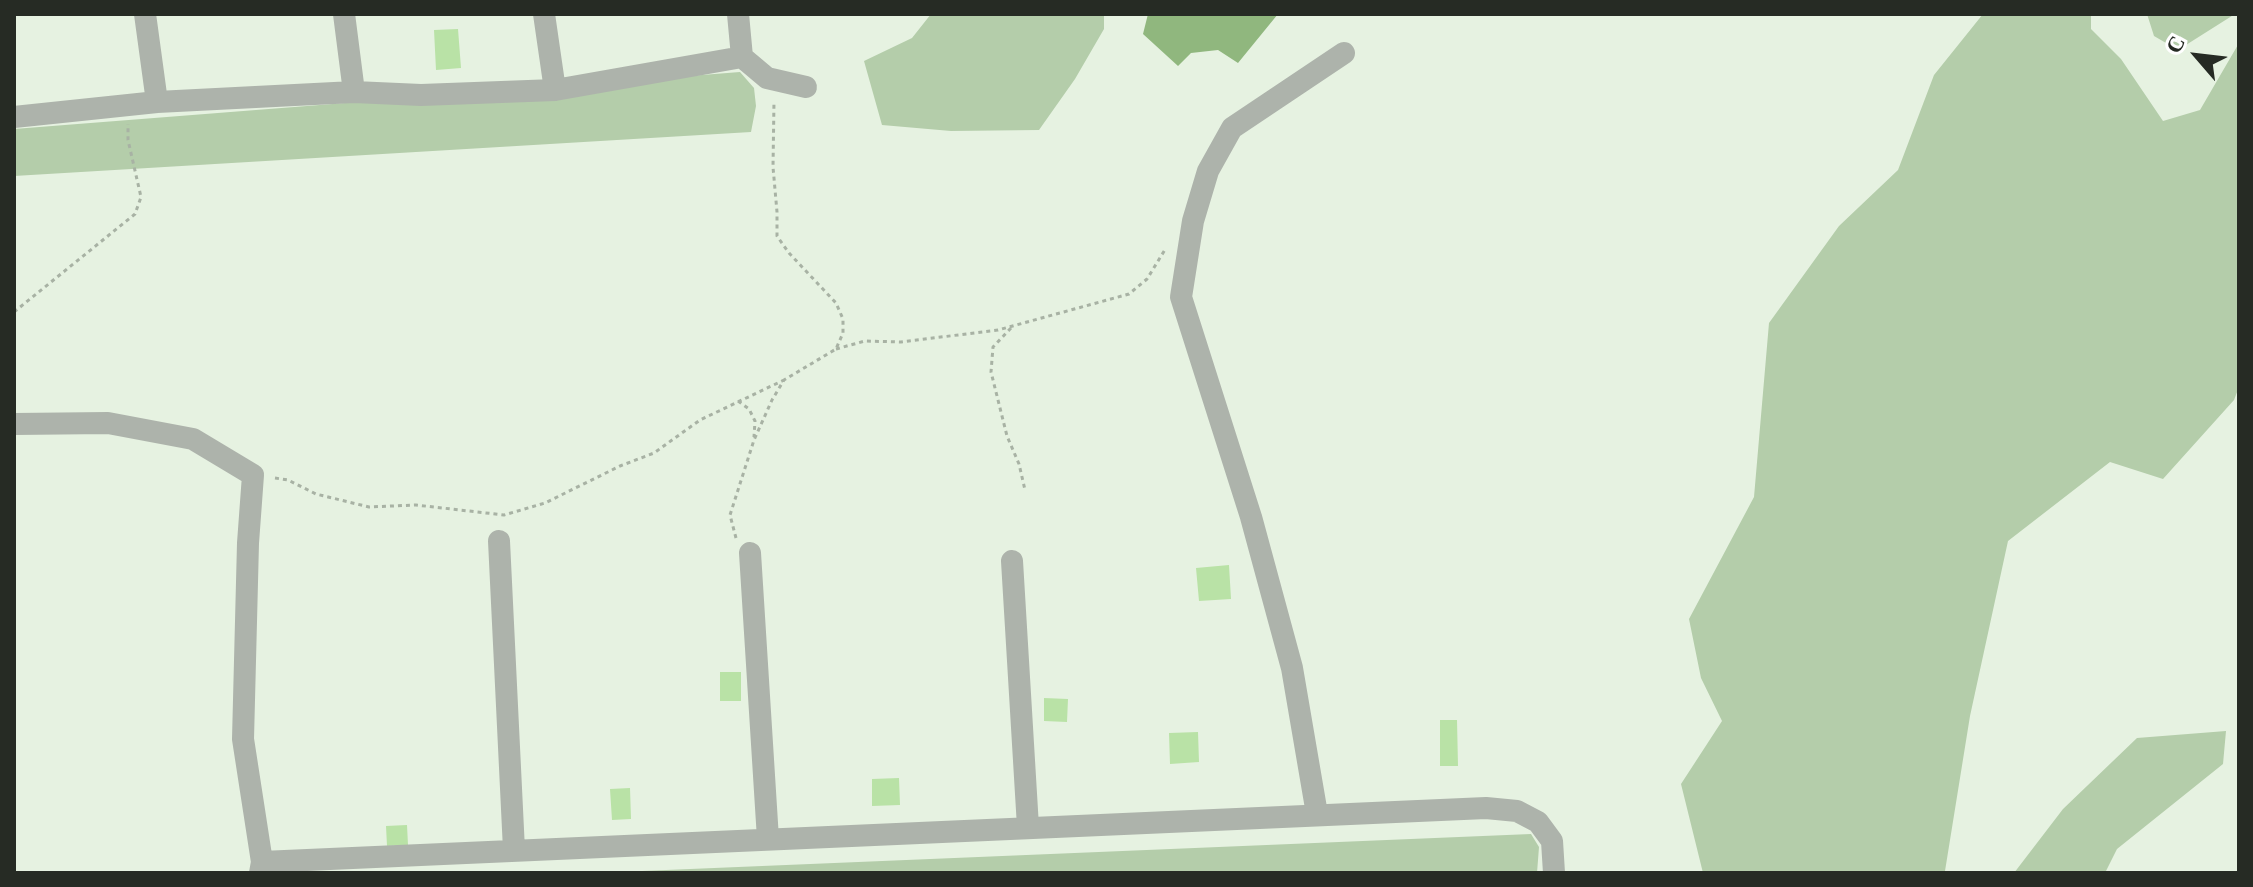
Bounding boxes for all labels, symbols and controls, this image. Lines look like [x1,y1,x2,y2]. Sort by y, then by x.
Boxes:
north arrow [2157,16,2237,96]
text: С [2161,32,2190,57]

